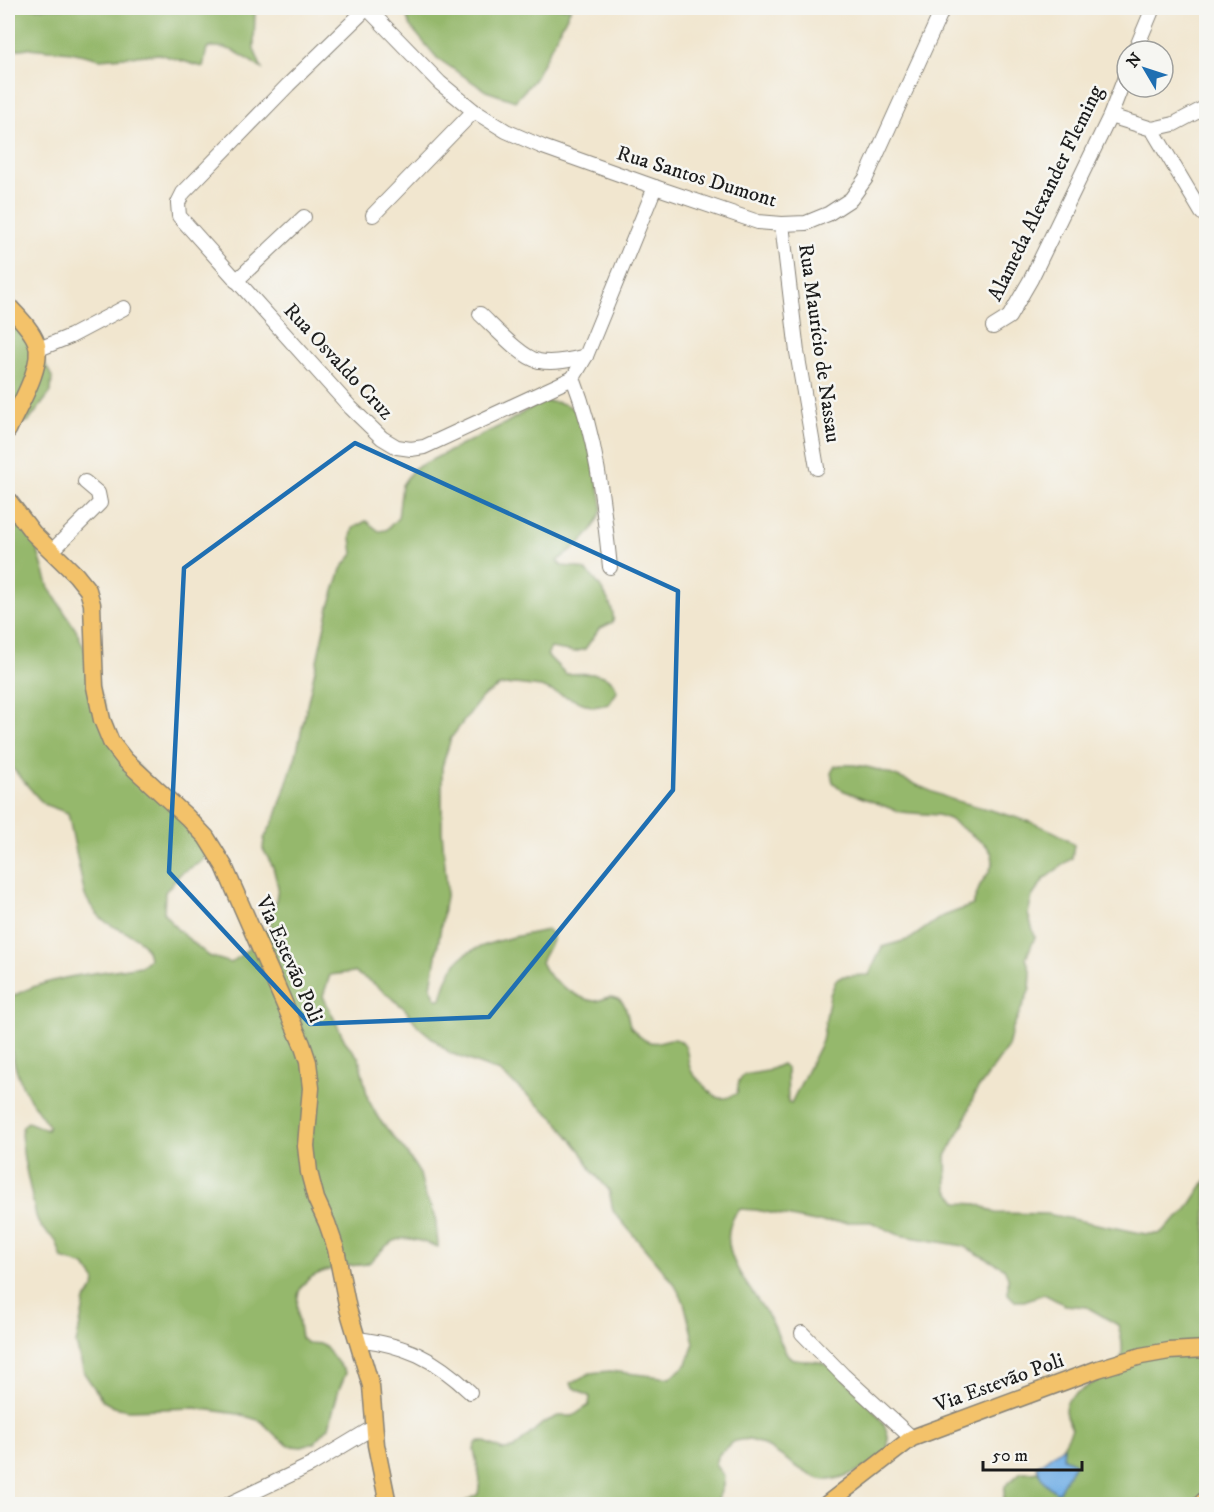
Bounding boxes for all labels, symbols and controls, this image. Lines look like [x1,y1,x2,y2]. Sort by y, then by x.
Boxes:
north arrow [1115,39,1175,99]
text: N [1122,49,1146,72]
street label: Alameda Alexander Fleming [982,81,1110,306]
street label: Rua Santos Dumont [613,140,780,214]
street label: Rua Maurício de Nassau [792,242,846,444]
street label: Rua Osvaldo Cruz [278,298,399,425]
street label: Via Estevão Poli [249,891,329,1027]
street label: Via Estevão Poli [930,1347,1068,1419]
scale bar [983,1434,1082,1472]
text: 50 m [992,1445,1028,1467]

